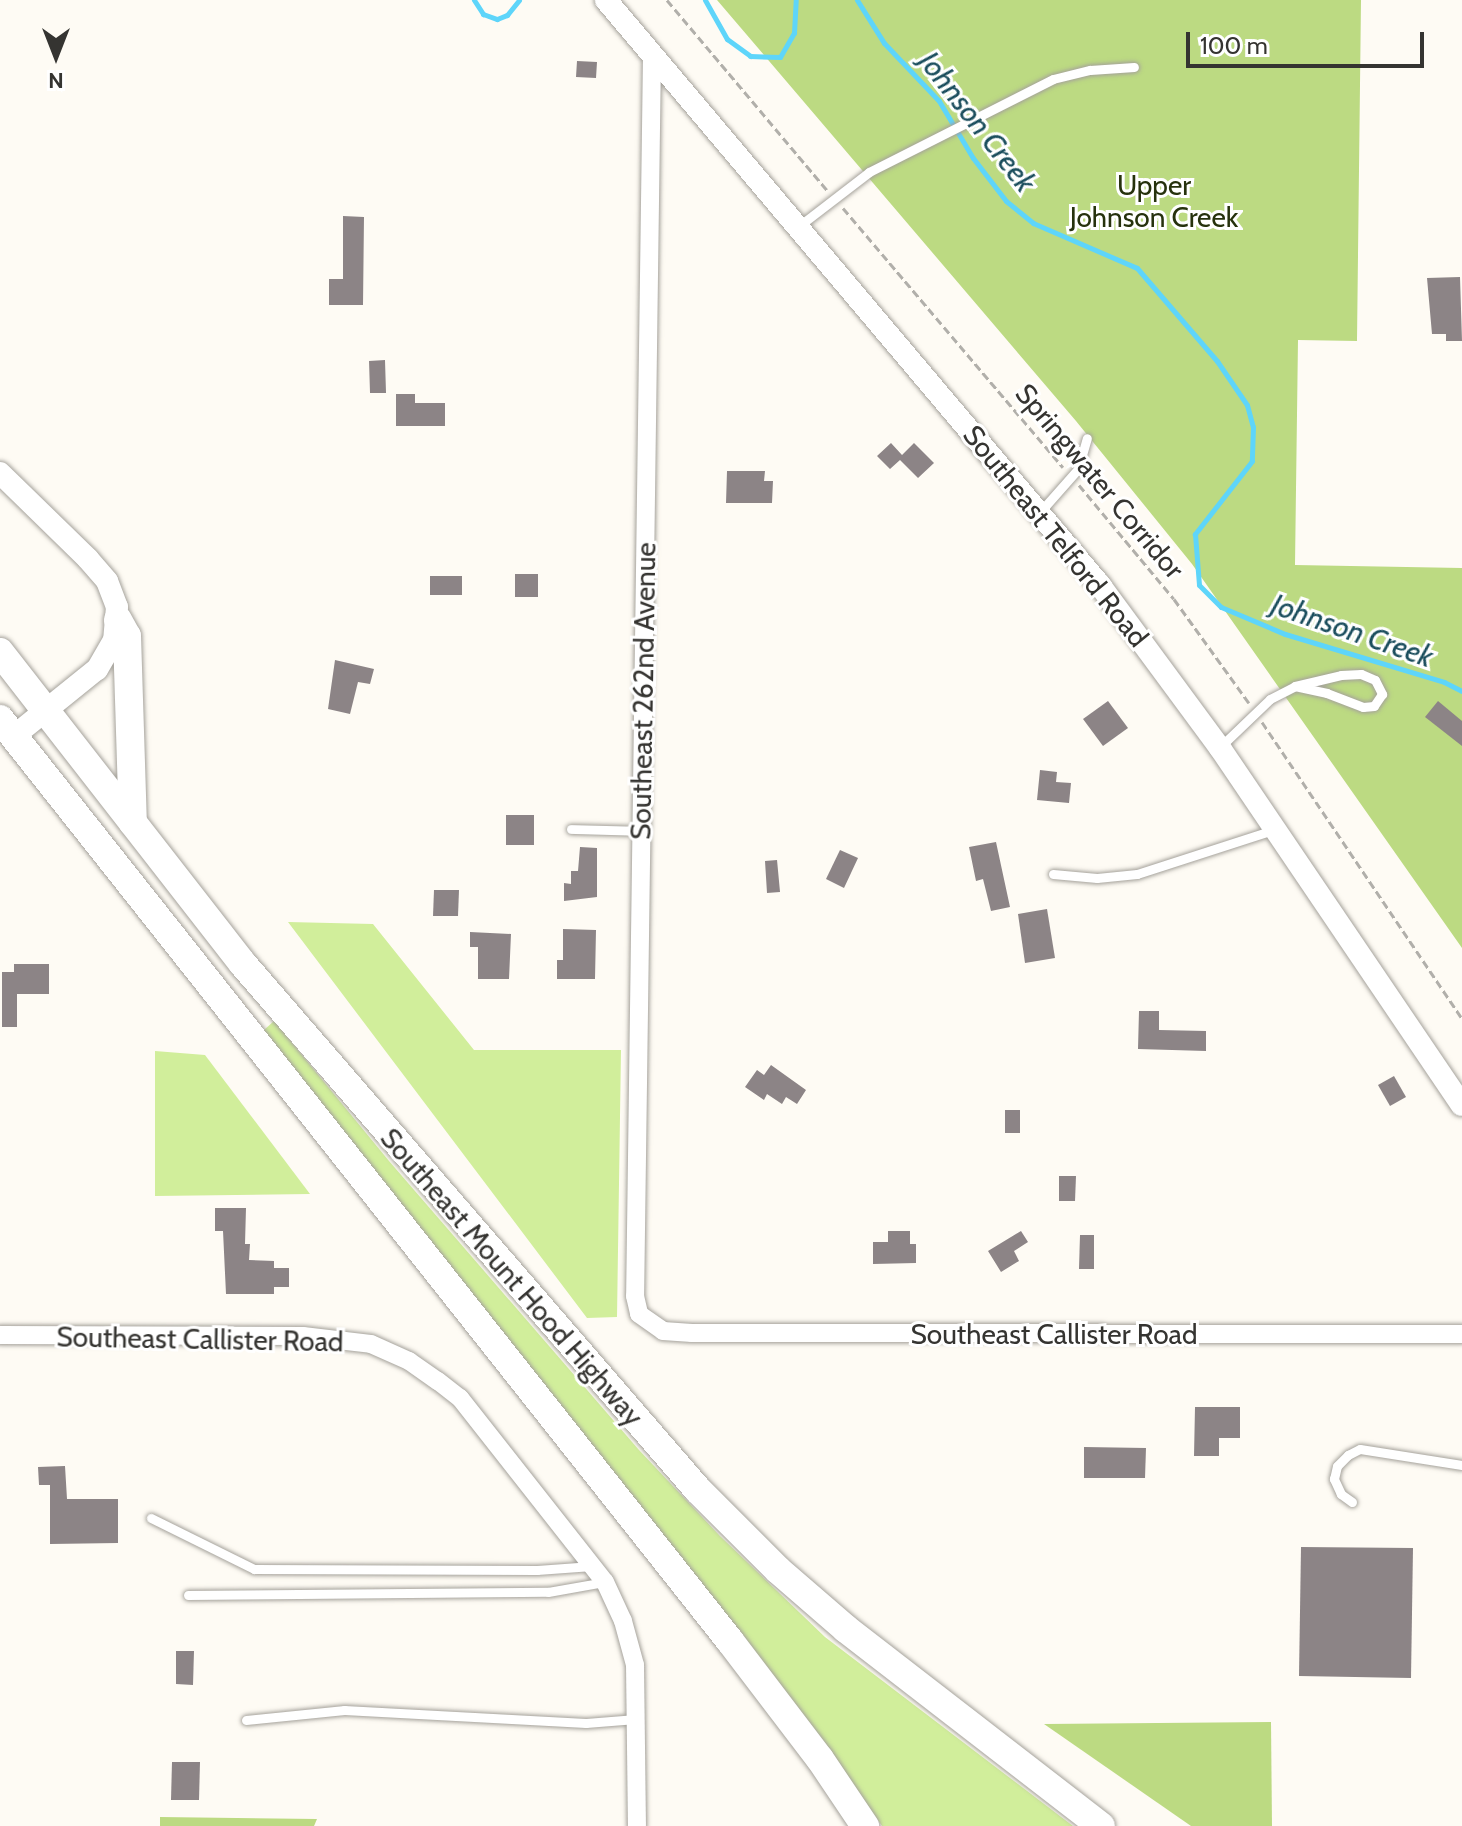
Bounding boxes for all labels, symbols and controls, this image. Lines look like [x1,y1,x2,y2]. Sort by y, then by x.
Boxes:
north arrow [16,16,96,96]
scale bar [1190,16,1428,66]
text: 100 m [1200,31,1268,60]
water label: Johnson Creek [911,44,1043,200]
text: N [48,67,64,94]
park label: Upper Johnson Creek [1070,168,1238,234]
street label: Springwater Corridor [1009,377,1191,585]
street label: Southeast Telford Road [956,418,1156,654]
street label: Southeast 262nd Avenue [624,542,662,840]
water label: Johnson Creek [1266,587,1438,675]
street label: Southeast Mount Hood Highway [374,1121,650,1433]
street label: Southeast Callister Road [910,1317,1198,1351]
street label: Southeast Callister Road [56,1320,344,1358]

